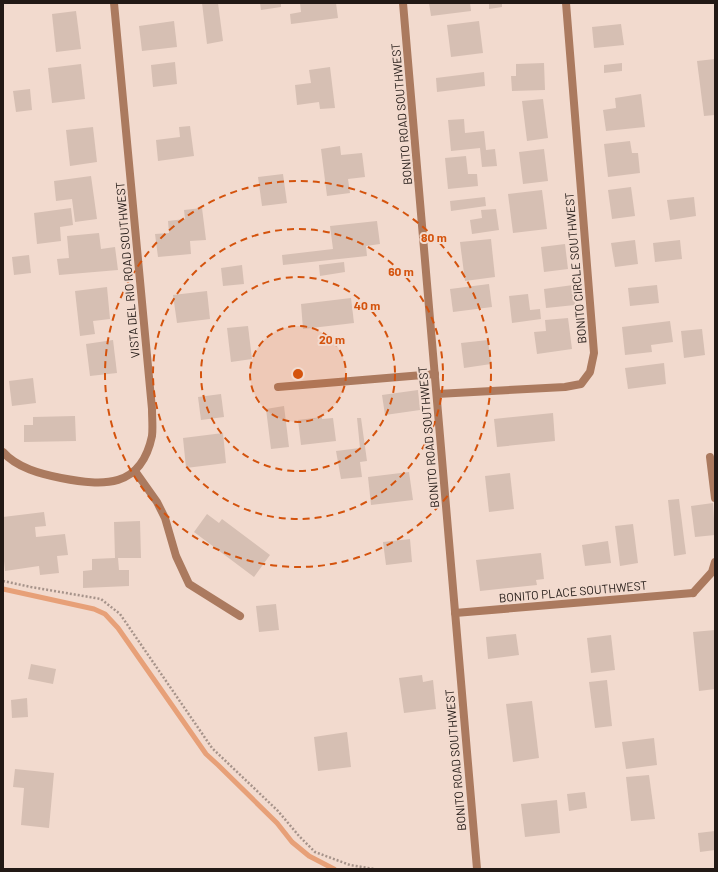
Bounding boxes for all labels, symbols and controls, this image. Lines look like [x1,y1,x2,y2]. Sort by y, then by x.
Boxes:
street label: BONITO ROAD SOUTHWEST [388,42,414,186]
street label: VISTA DEL RIO ROAD SOUTHWEST [112,181,142,359]
street label: BONITO CIRCLE SOUTHWEST [561,192,589,344]
text: 80 m [421,230,447,244]
text: 60 m [388,264,414,278]
text: 40 m [354,298,380,312]
text: 20 m [319,332,345,346]
street label: BONITO ROAD SOUTHWEST [415,365,441,509]
centre of rings [291,367,305,381]
street label: BONITO PLACE SOUTHWEST [498,578,648,604]
street label: BONITO ROAD SOUTHWEST [442,688,468,832]

